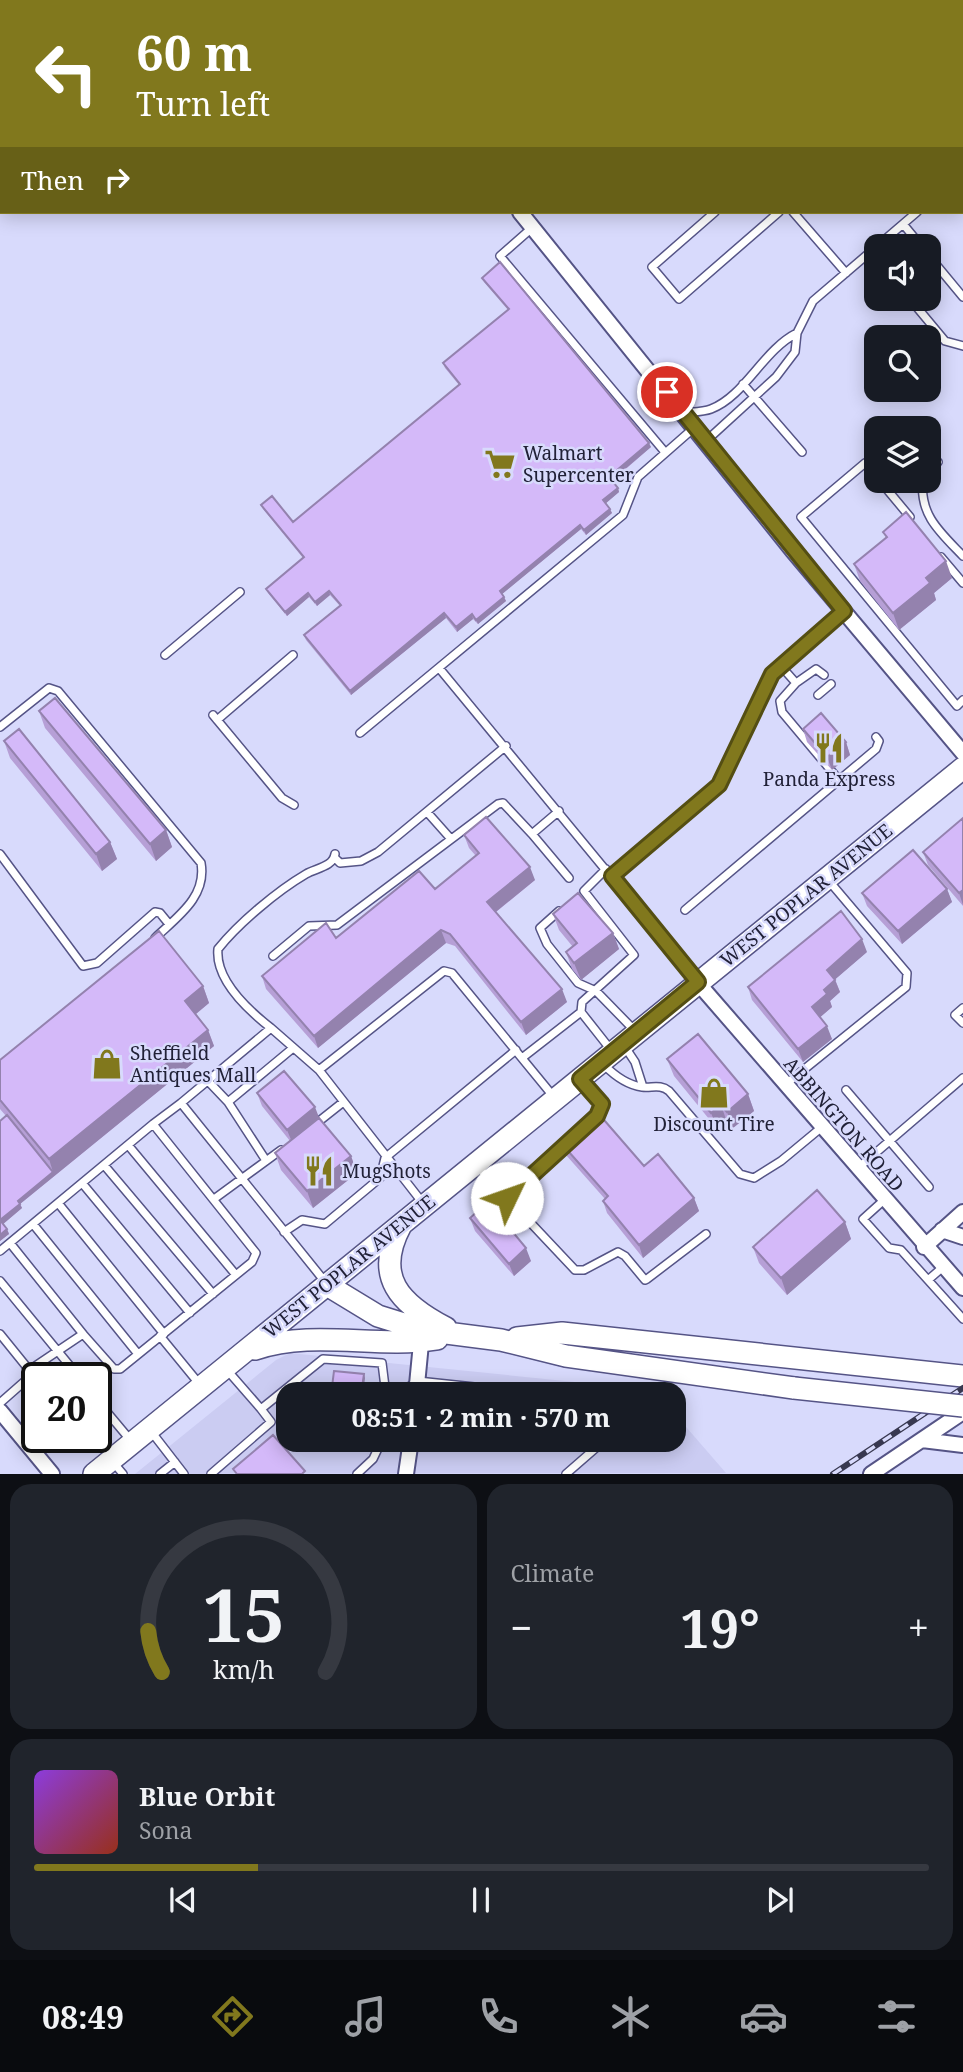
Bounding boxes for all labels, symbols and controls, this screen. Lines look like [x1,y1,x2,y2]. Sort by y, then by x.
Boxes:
text: 60 m [136,19,252,85]
icon: left [21,28,112,119]
text: Turn left [136,82,270,125]
icon: right [98,161,136,199]
text: Then [21,162,84,198]
map controls [864,234,941,493]
button: sound [864,234,941,311]
button: search [864,325,941,402]
pin [637,362,697,422]
icon: arrive [648,373,686,411]
button: layers [864,416,941,493]
place label: Walmart Supercenter [523,440,634,488]
supermarket icon: Walmart Supercenter [483,447,517,481]
restaurant icon: Panda Express [812,731,846,765]
place label: Panda Express [763,766,895,792]
street label: WEST POPLAR AVENUE [714,817,898,973]
place label: Sheffield Antiques Mall [130,1040,256,1088]
shop icon: Sheffield Antiques Mall [90,1047,124,1081]
street label: ABBINGTON ROAD [778,1051,910,1197]
shop icon: Discount Tire [697,1076,731,1110]
place label: Discount Tire [653,1111,775,1137]
restaurant icon: MugShots [302,1154,336,1188]
place label: MugShots [342,1158,431,1184]
position arrow [470,1161,544,1235]
street label: WEST POPLAR AVENUE [257,1188,441,1344]
speed limit sign: 20 [21,1362,112,1453]
text: 08:51 · 2 min · 570 m [351,1399,611,1435]
text: Climate [511,1557,594,1589]
text: 15 [202,1565,284,1664]
text: 19° [680,1592,760,1663]
text: − [511,1601,533,1653]
text: + [908,1601,929,1653]
text: km/h [213,1652,274,1686]
text: Blue Orbit [139,1778,275,1814]
text: Sona [139,1814,193,1846]
icon: previous [164,1881,202,1919]
icon: pause [462,1881,500,1919]
icon: next [761,1881,799,1919]
icon: directions [208,1992,257,2041]
icon: music [341,1992,390,2041]
icon: phone [474,1992,523,2041]
icon: climate [606,1992,655,2041]
icon: car [739,1992,788,2041]
icon: filters [872,1992,921,2041]
text: 08:49 [42,1995,124,2038]

